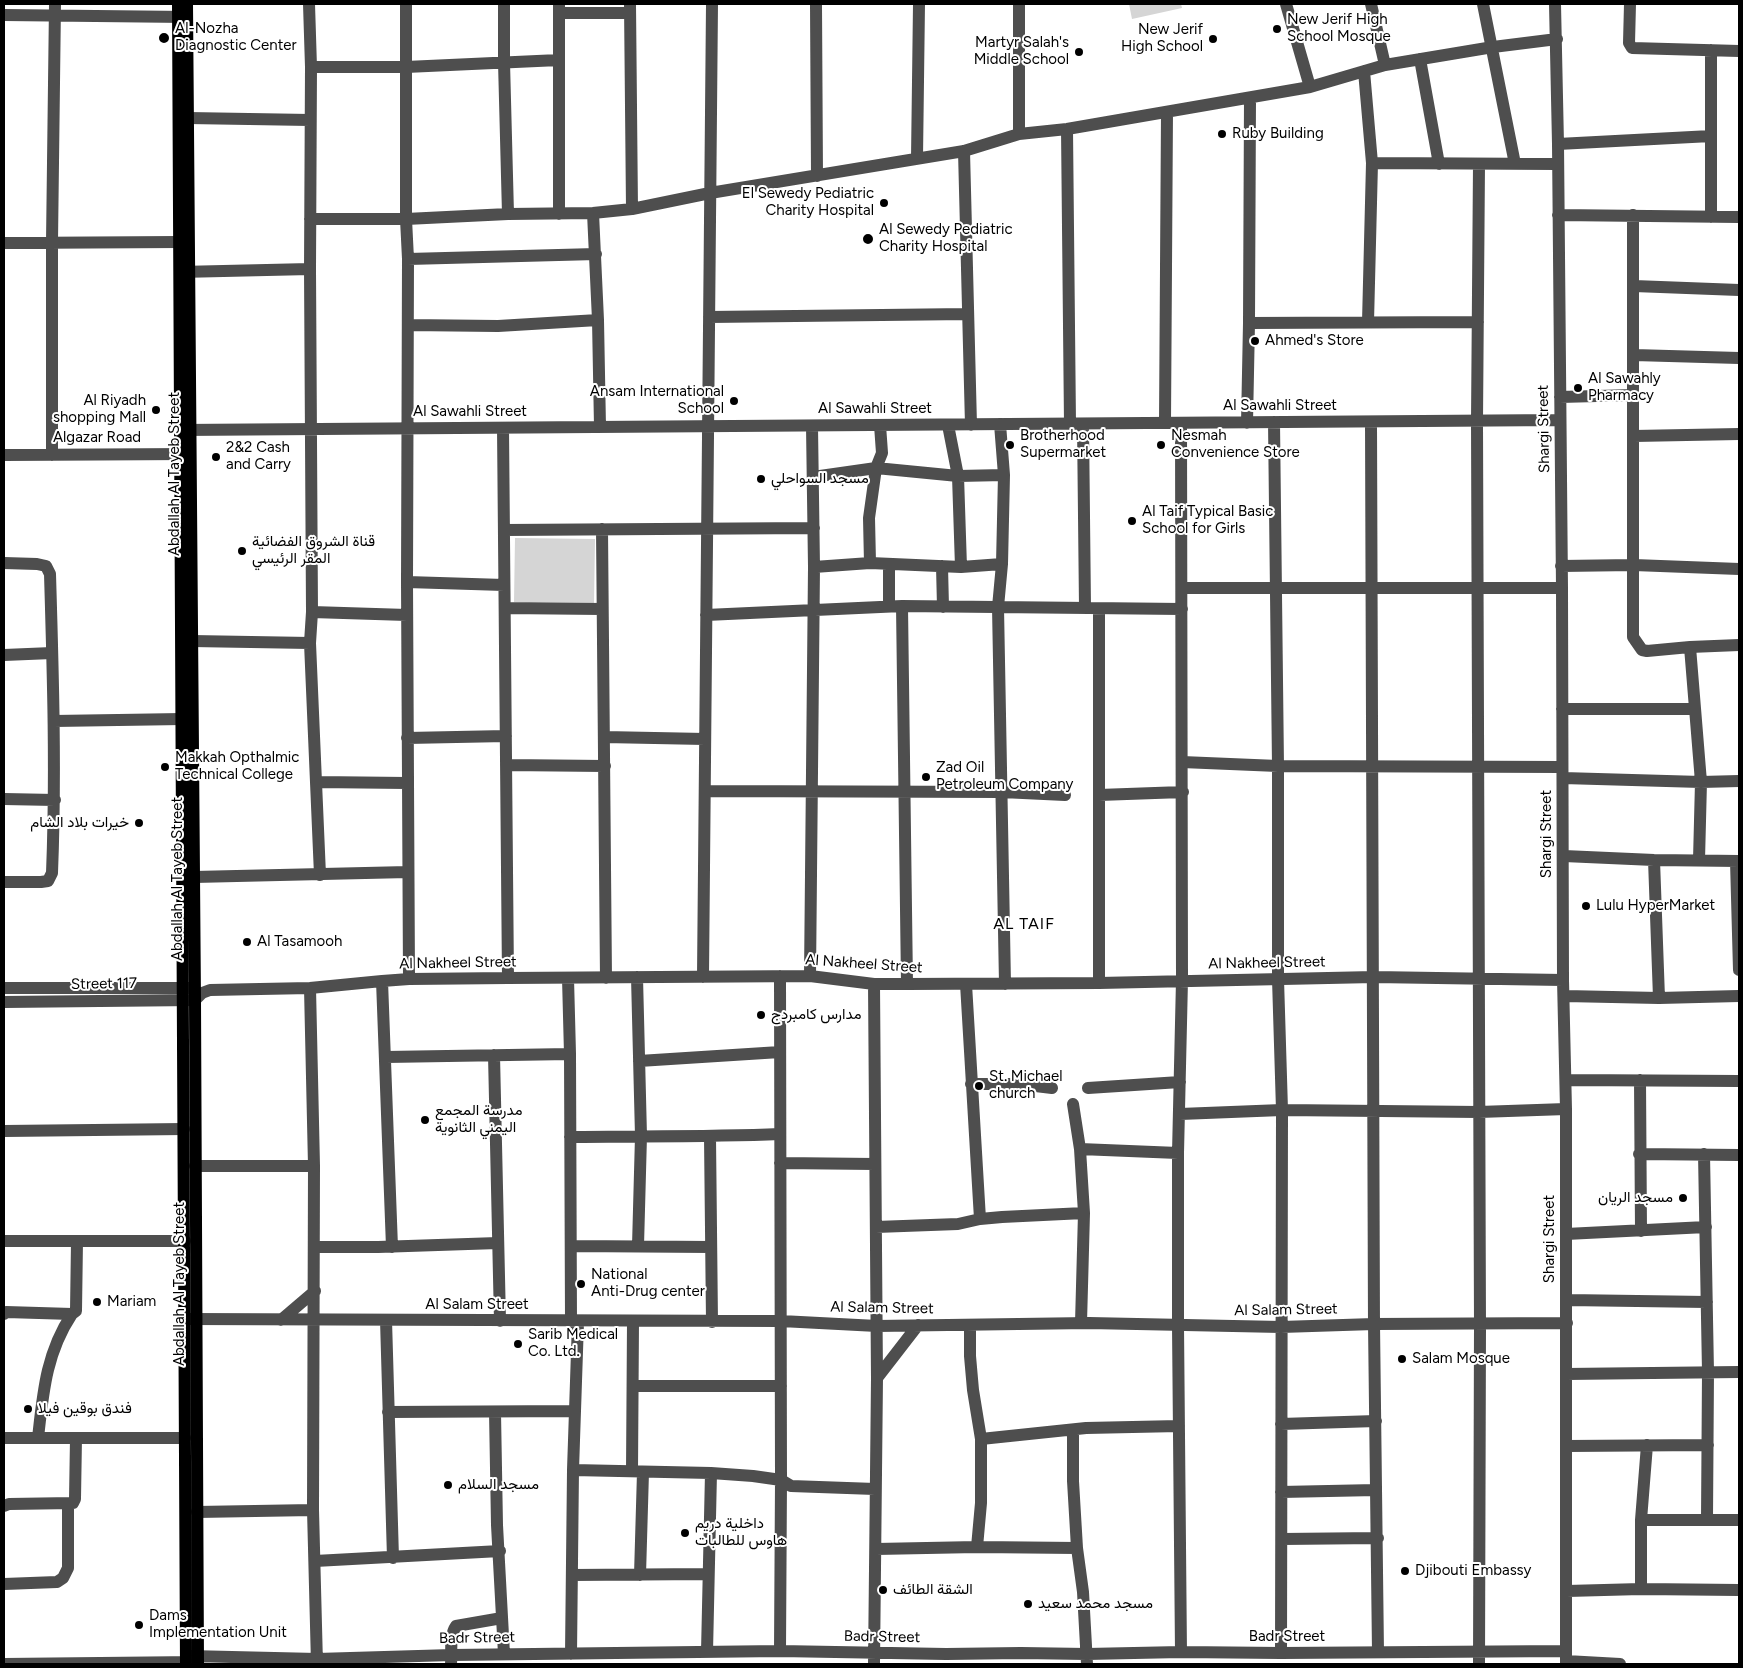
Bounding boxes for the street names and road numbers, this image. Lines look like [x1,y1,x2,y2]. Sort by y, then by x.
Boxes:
street label: Shargi Street [1534,385,1554,473]
street label: Abdallah Al Tayeb Street [166,392,184,556]
street label: Al Sawahli Street [1223,397,1337,415]
street label: Al Sawahli Street [818,400,932,418]
street label: Al Sawahli Street [413,403,527,421]
street label: Algazar Road [53,429,141,447]
street label: Shargi Street [1538,790,1556,878]
street label: Abdallah Al Tayeb Street [169,797,187,961]
street label: Al Nakheel Street [805,951,923,977]
street label: Al Nakheel Street [399,953,517,973]
street label: Al Nakheel Street [1208,953,1326,973]
street label: Street 117 [71,974,137,994]
street label: Shargi Street [1541,1195,1559,1283]
street label: Abdallah Al Tayeb Street [171,1202,189,1366]
street label: Al Salam Street [425,1296,529,1314]
street label: Al Salam Street [830,1298,934,1318]
street label: Al Salam Street [1234,1300,1338,1320]
street label: Badr Street [844,1627,920,1647]
street label: Badr Street [439,1628,515,1648]
street label: Badr Street [1249,1628,1325,1646]

